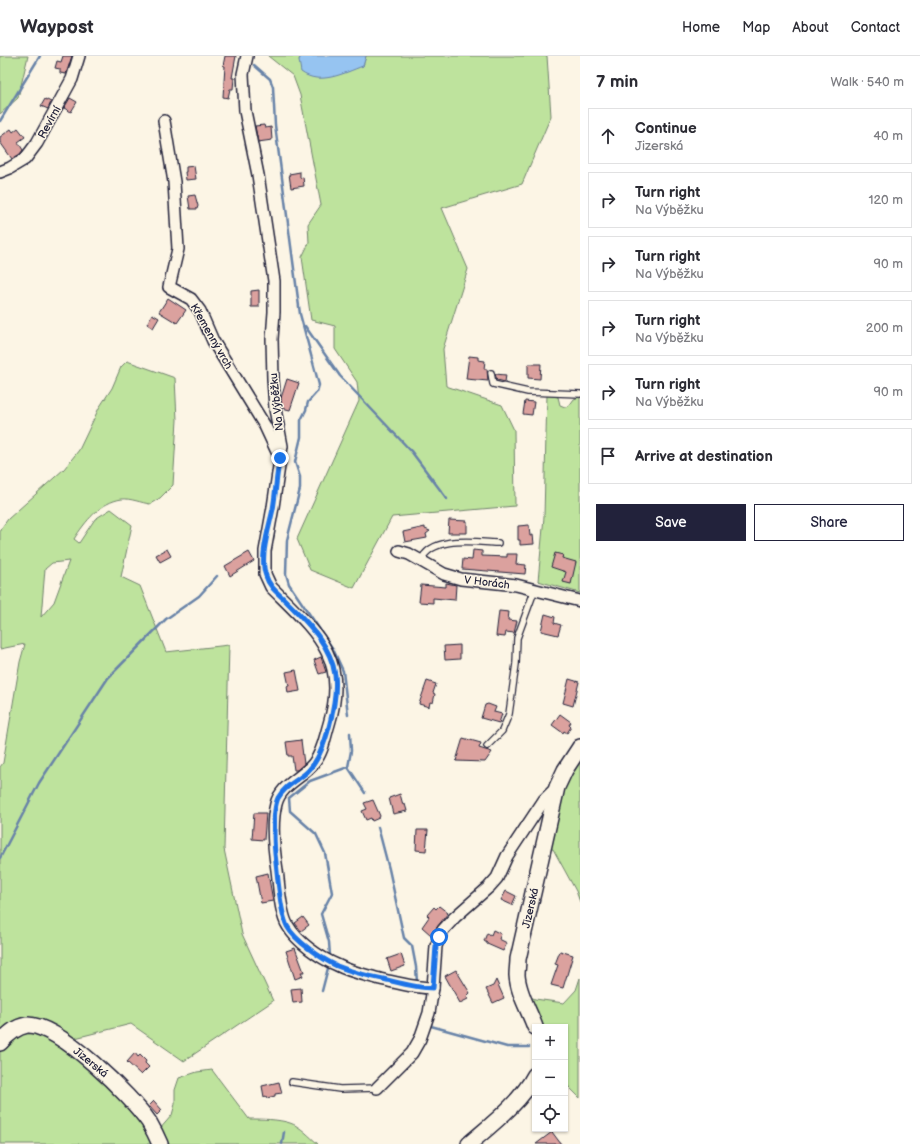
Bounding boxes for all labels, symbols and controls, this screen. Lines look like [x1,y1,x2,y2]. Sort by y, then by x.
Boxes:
text: Waypost [20,16,94,39]
text: Home [682,19,720,36]
text: Map [742,19,770,36]
text: About [792,19,829,36]
text: Contact [851,19,900,36]
text: 7 min [596,72,638,92]
text: Walk · 540 m [830,74,904,90]
street label: Revírní [35,103,64,141]
text: Continue [635,119,697,138]
icon: ahead [597,125,619,147]
text: 40 m [873,128,903,144]
text: Jizerská [635,138,683,154]
text: Turn right [635,183,700,202]
icon: right [597,189,619,211]
text: 120 m [868,192,903,208]
text: Na Výběžku [635,202,704,218]
text: Turn right [635,247,700,266]
icon: right [597,253,619,275]
text: 90 m [874,256,903,272]
text: Na Výběžku [635,266,704,282]
street label: Křemenný vrch [188,301,236,371]
text: Turn right [635,311,700,330]
icon: right [597,317,619,339]
text: 200 m [866,320,903,336]
text: Na Výběžku [635,330,704,346]
street label: Na Výběžku [267,372,286,432]
text: Turn right [635,375,700,394]
icon: right [597,381,619,403]
text: 90 m [874,384,903,400]
text: Na Výběžku [635,394,704,410]
icon: arrive [597,445,619,467]
text: Arrive at destination [635,447,773,466]
route end [271,449,289,467]
button: Save [596,504,746,541]
button: Share [754,504,904,541]
street label: V Horách [463,573,511,592]
street label: Jizerská [520,887,541,930]
route start [430,928,448,946]
map controls [532,1024,568,1132]
button: + [532,1024,568,1060]
street label: Jizerská [71,1044,111,1080]
button: − [532,1060,568,1096]
button: locate [532,1096,568,1132]

